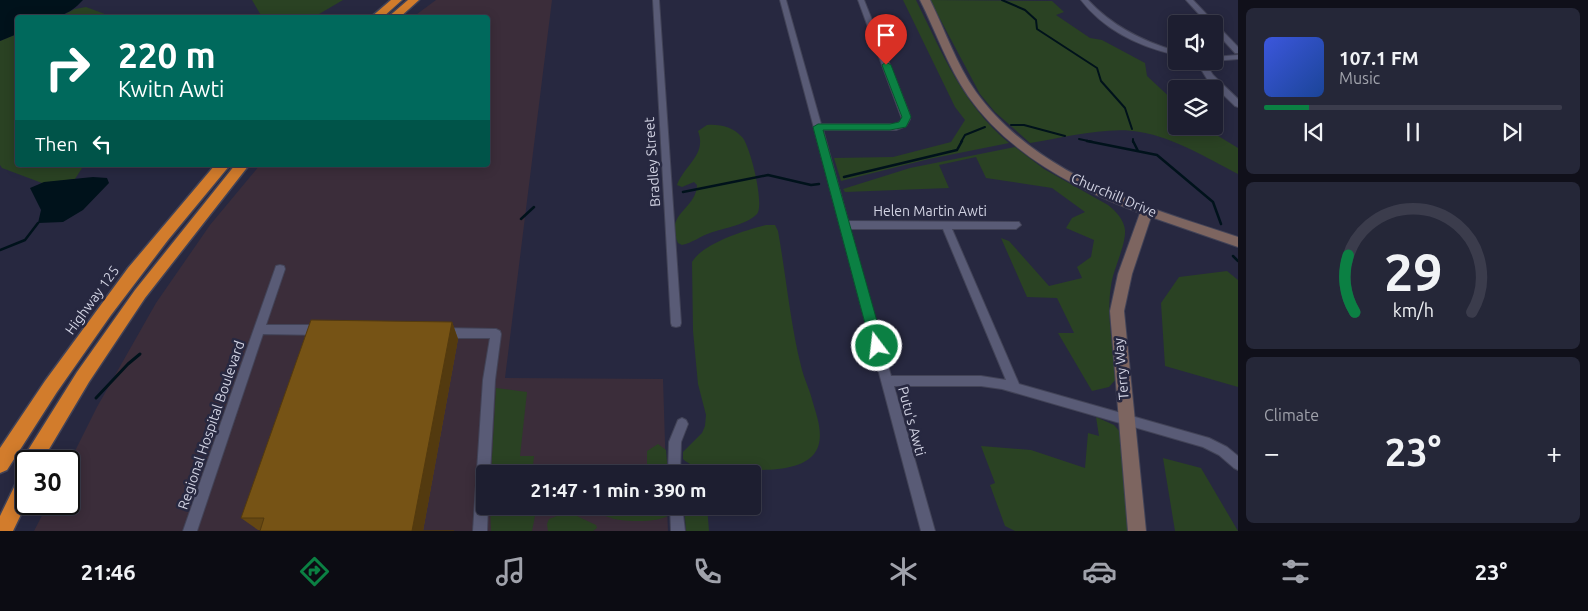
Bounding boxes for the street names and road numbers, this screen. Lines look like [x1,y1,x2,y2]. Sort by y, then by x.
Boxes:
street label: Bradley Street [641,116,663,207]
street label: Churchill Drive [1069,170,1159,220]
street label: Helen Martin Awti [873,203,987,219]
street label: Highway 125 [62,263,122,337]
street label: Terry Way [1110,337,1132,401]
street label: Regional Hospital Boulevard [175,339,247,511]
street label: Putu's Awti [895,385,929,457]

